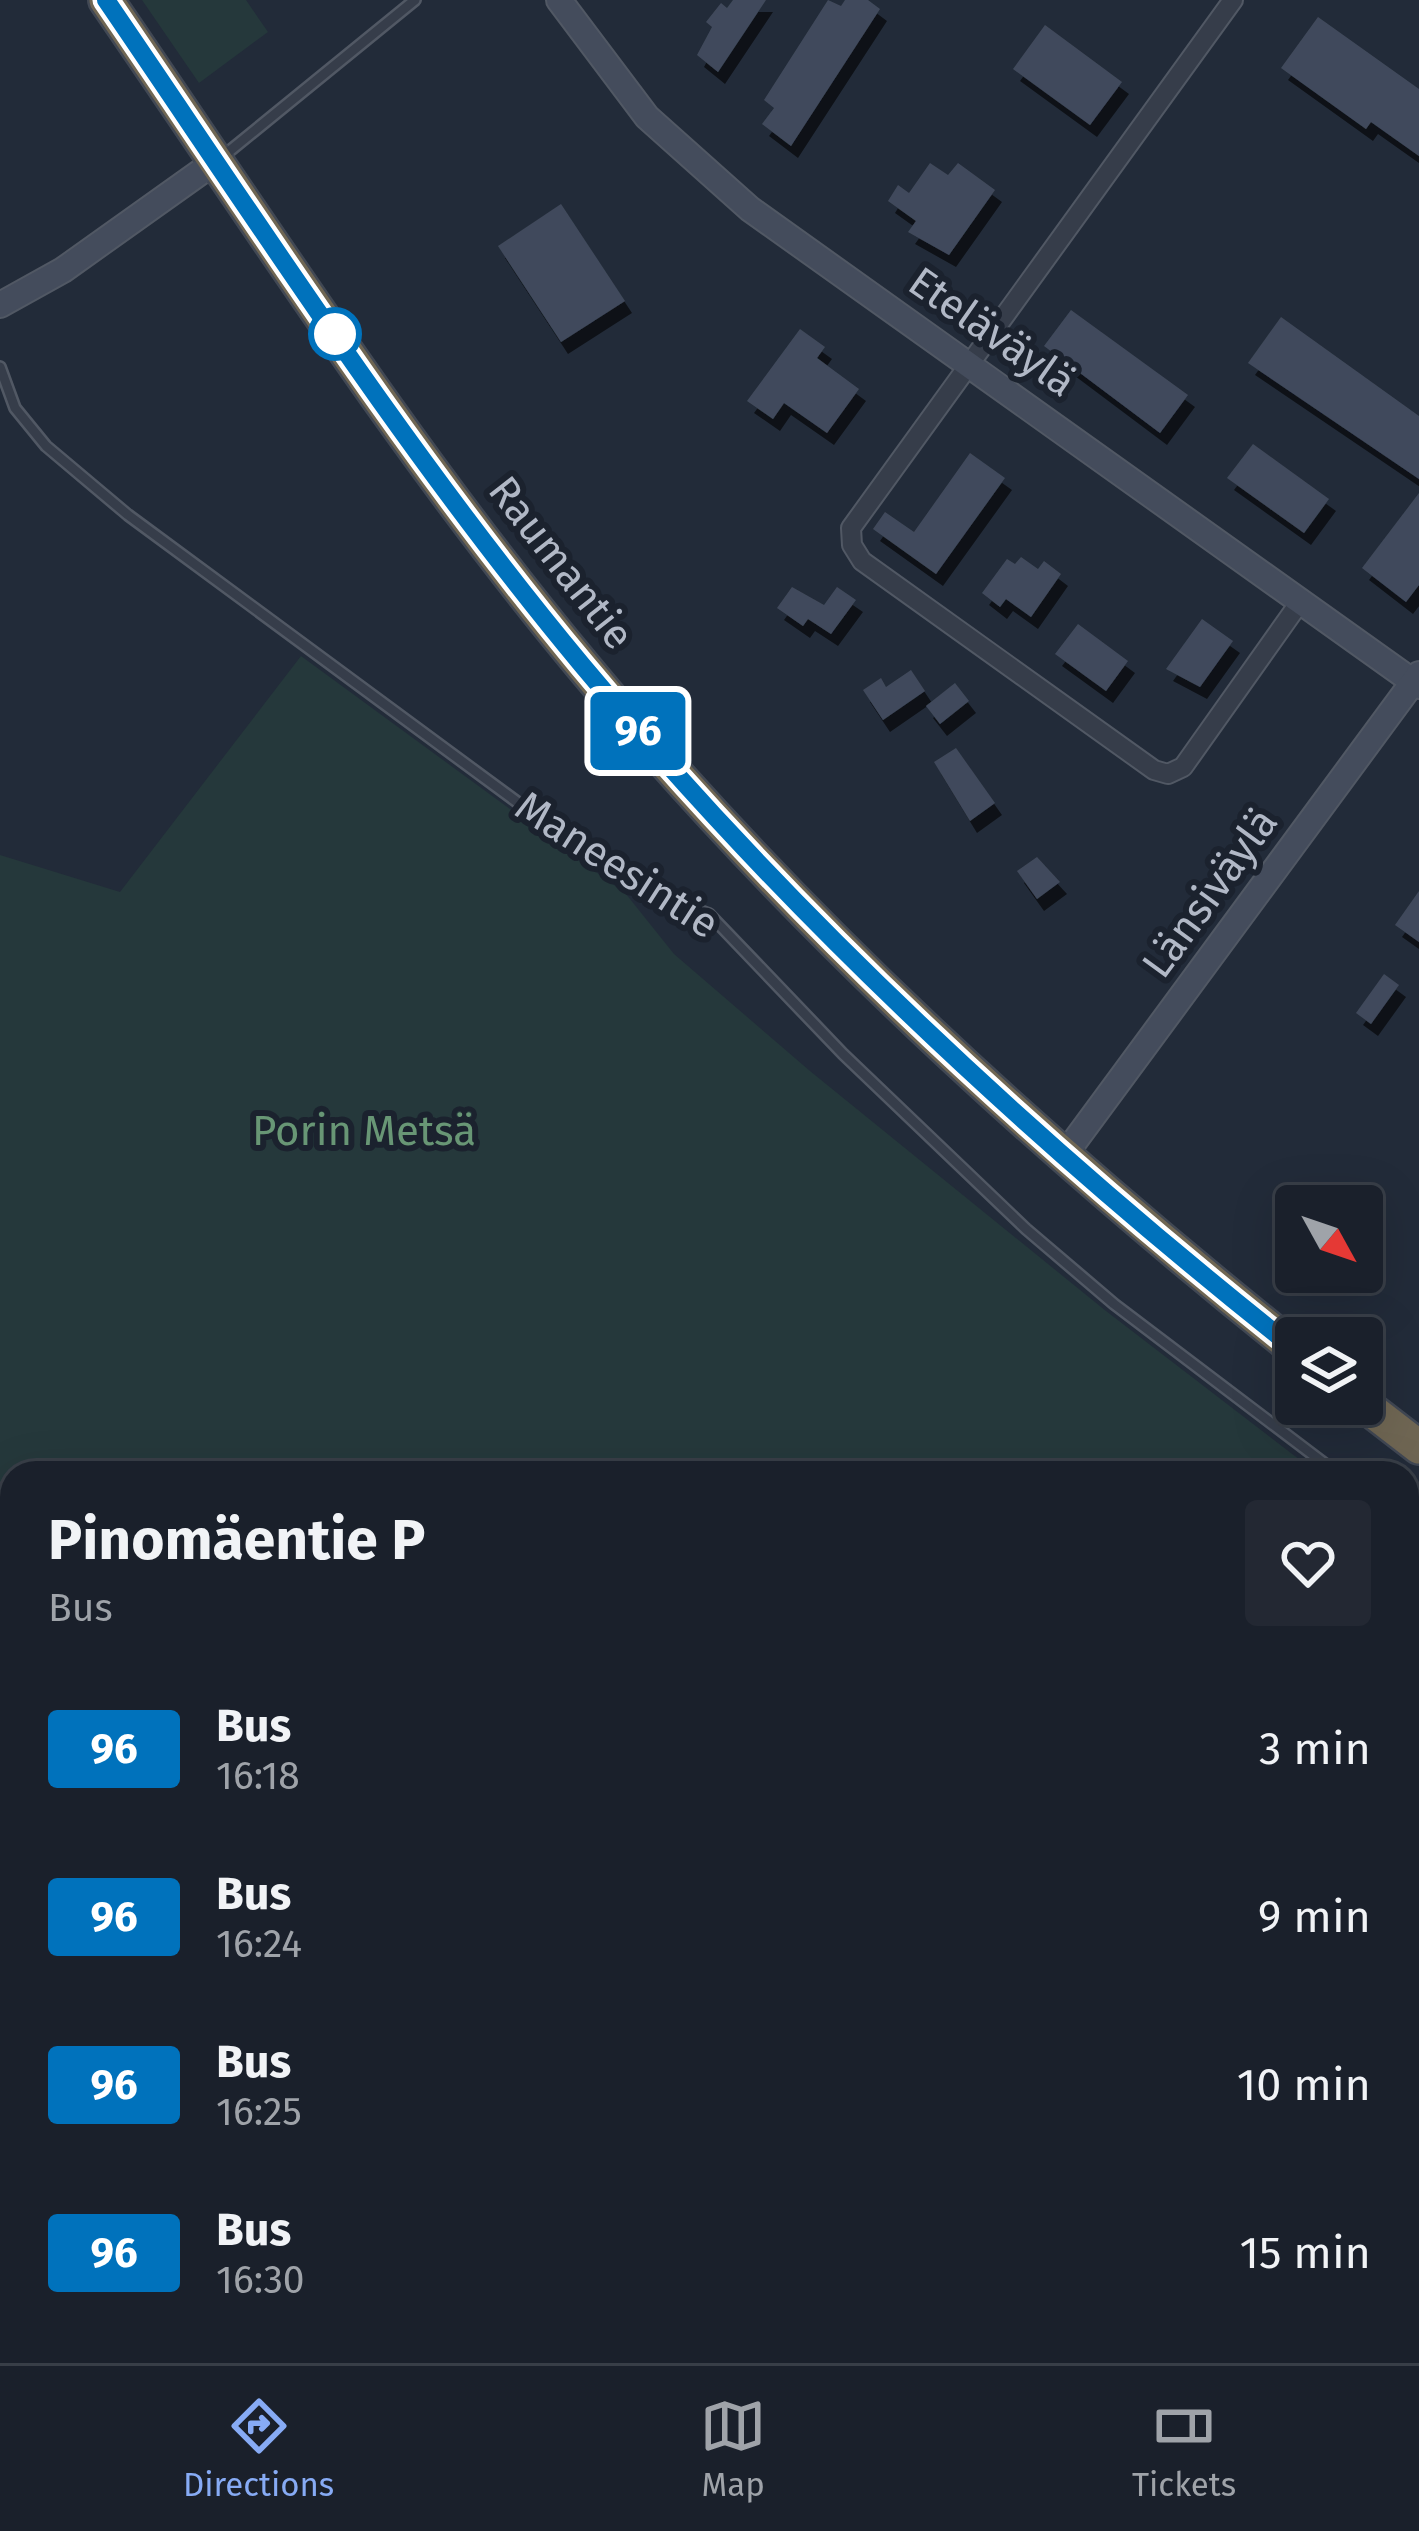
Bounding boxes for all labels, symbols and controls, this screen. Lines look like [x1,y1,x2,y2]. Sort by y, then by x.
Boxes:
street label: Eteläväylä [899,257,1085,407]
unlabelled marker [310,309,360,359]
street label: Raumantie [478,467,644,659]
line badge: 96 [584,692,692,770]
text: 96 [614,706,662,756]
street label: Maneesintie [506,781,728,949]
street label: Länsiväylä [1132,799,1288,987]
park label: Porin Metsä [252,1106,476,1156]
north arrow [1275,1185,1383,1293]
map controls [1275,1185,1383,1425]
button: layers [1275,1317,1383,1425]
button: heart [1245,1500,1371,1626]
text: Pinomäentie P [48,1506,425,1574]
text: Bus [48,1585,113,1631]
text: Bus [216,1699,291,1753]
text: 3 min [1259,1722,1371,1776]
text: 96 [90,1724,138,1774]
text: 16:18 [216,1753,300,1799]
text: Bus [216,1867,291,1921]
text: 9 min [1258,1890,1371,1944]
text: 96 [90,1892,138,1942]
text: 16:24 [216,1921,302,1967]
text: Bus [216,2035,291,2089]
text: 10 min [1237,2058,1371,2112]
text: 96 [90,2060,138,2110]
text: 16:25 [216,2089,302,2135]
text: Bus [216,2203,291,2257]
text: 15 min [1239,2226,1371,2280]
text: 96 [90,2228,138,2278]
text: 16:30 [216,2257,305,2303]
tab: Directions [183,2393,334,2505]
tab: Map [700,2393,766,2505]
tab: Tickets [1132,2393,1236,2505]

